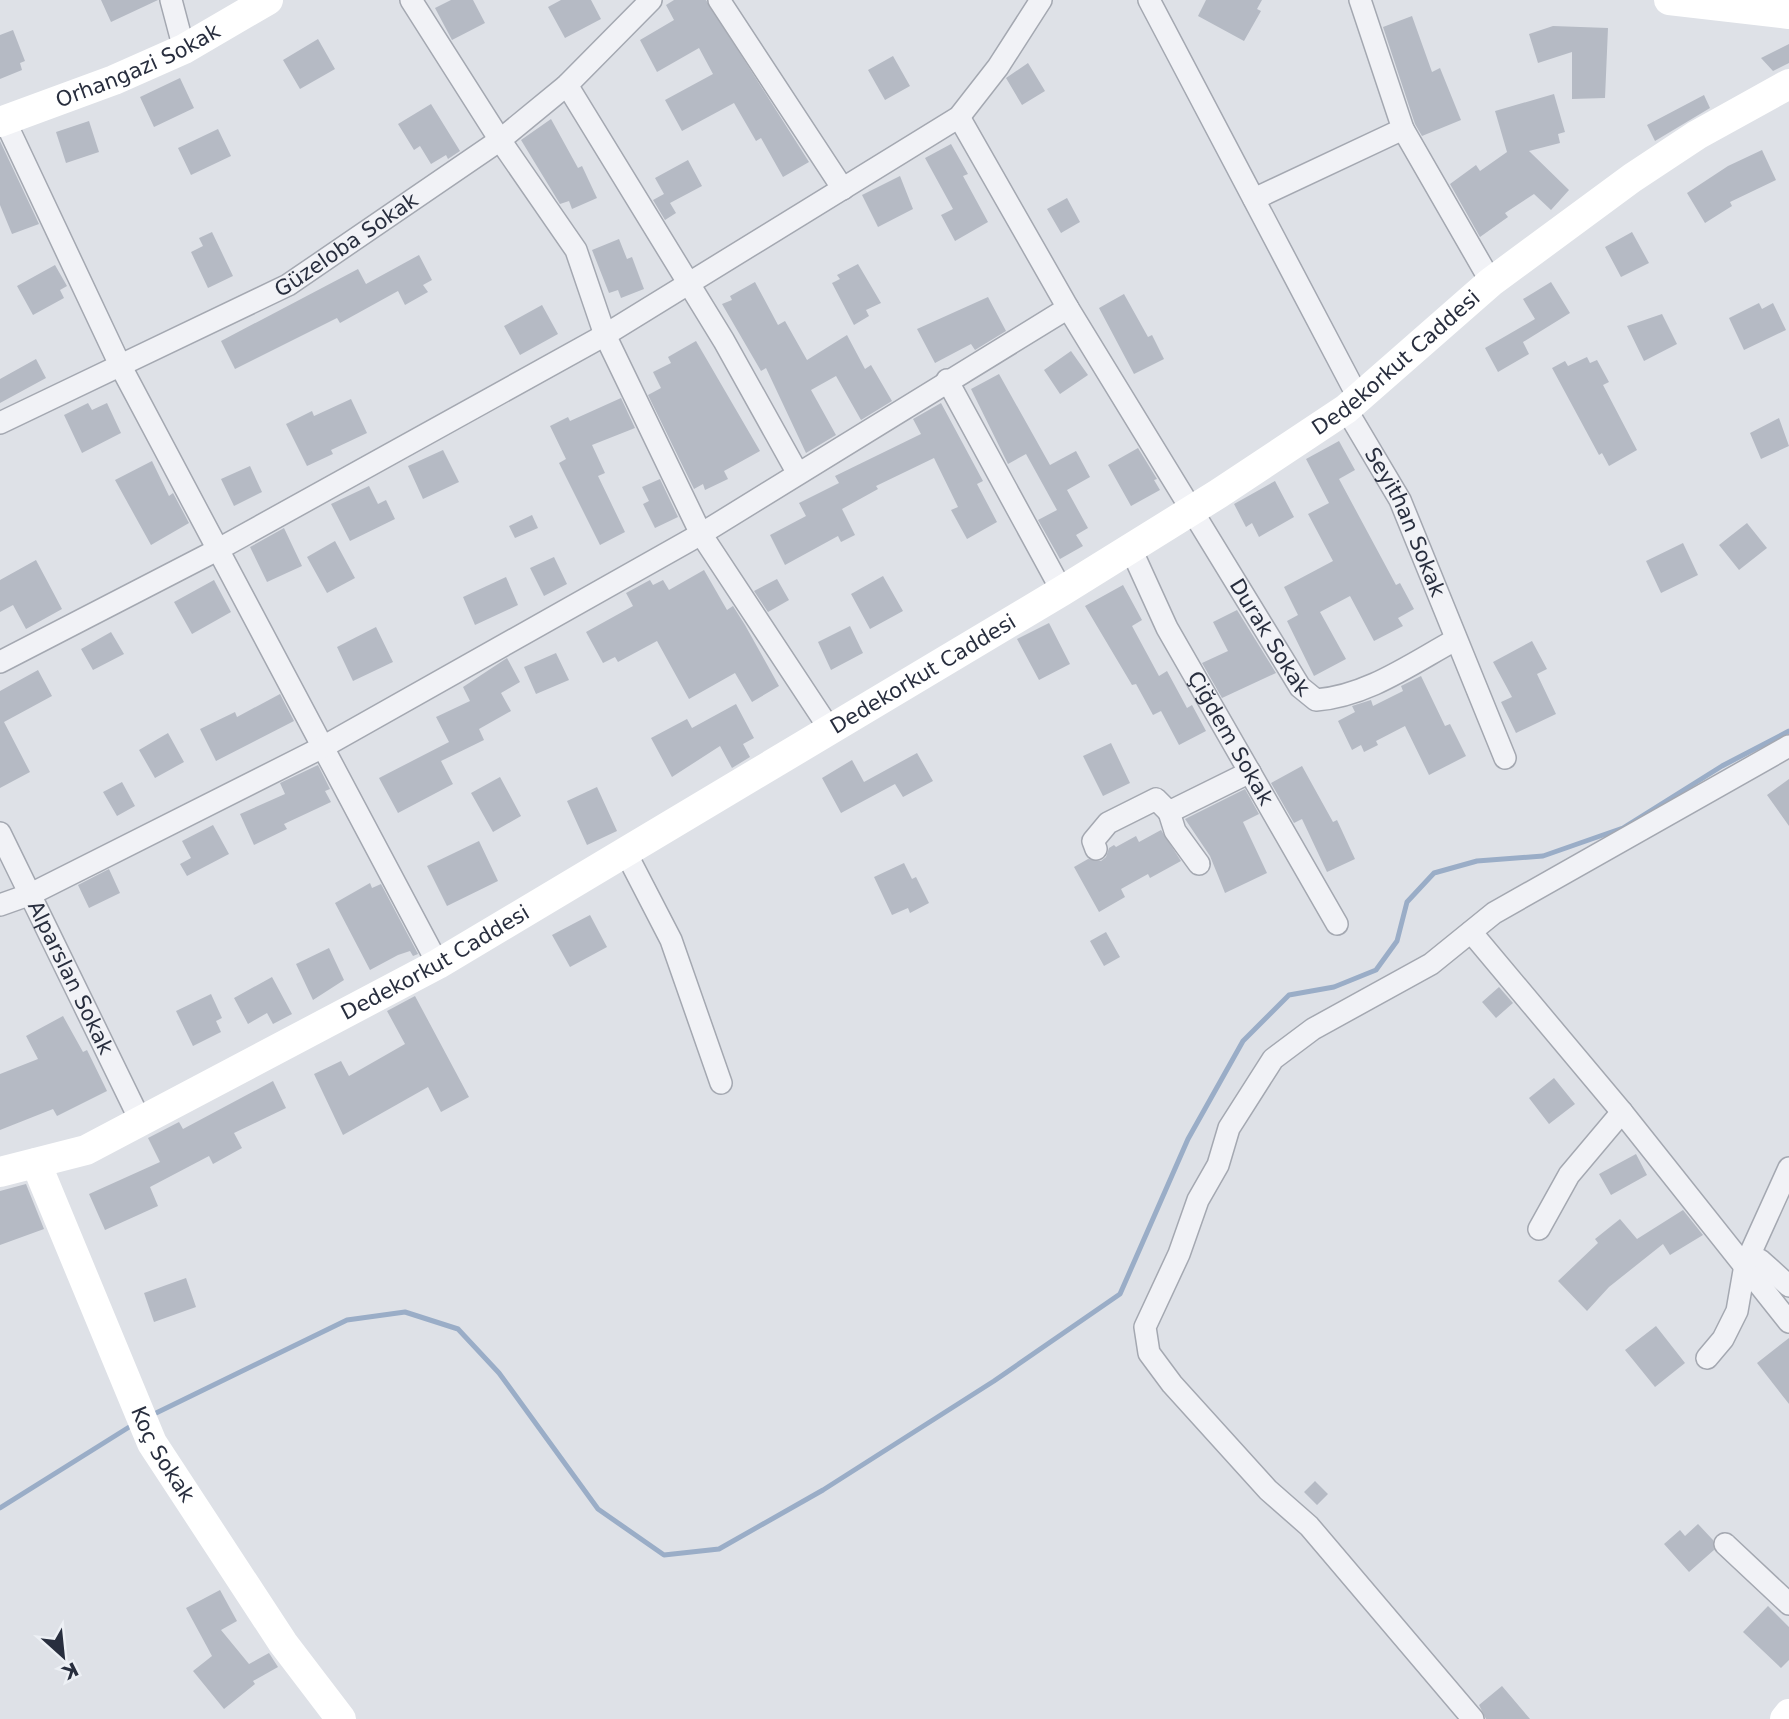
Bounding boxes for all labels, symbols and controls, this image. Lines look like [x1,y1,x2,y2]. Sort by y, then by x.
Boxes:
street label: Orhangazi Sokak [53,18,225,112]
street label: Güzeloba Sokak [271,187,423,302]
street label: Dedekorkut Caddesi [1308,285,1485,440]
street label: Seyithan Sokak [1360,443,1450,601]
street label: Durak Sokak [1225,574,1315,702]
street label: Dedekorkut Caddesi [826,609,1020,739]
street label: Çiğdem Sokak [1183,667,1279,810]
street label: Alparslan Sokak [23,897,119,1059]
street label: Dedekorkut Caddesi [337,900,534,1025]
street label: Koç Sokak [126,1403,200,1507]
north arrow [28,1621,98,1691]
text: K [58,1658,82,1685]

